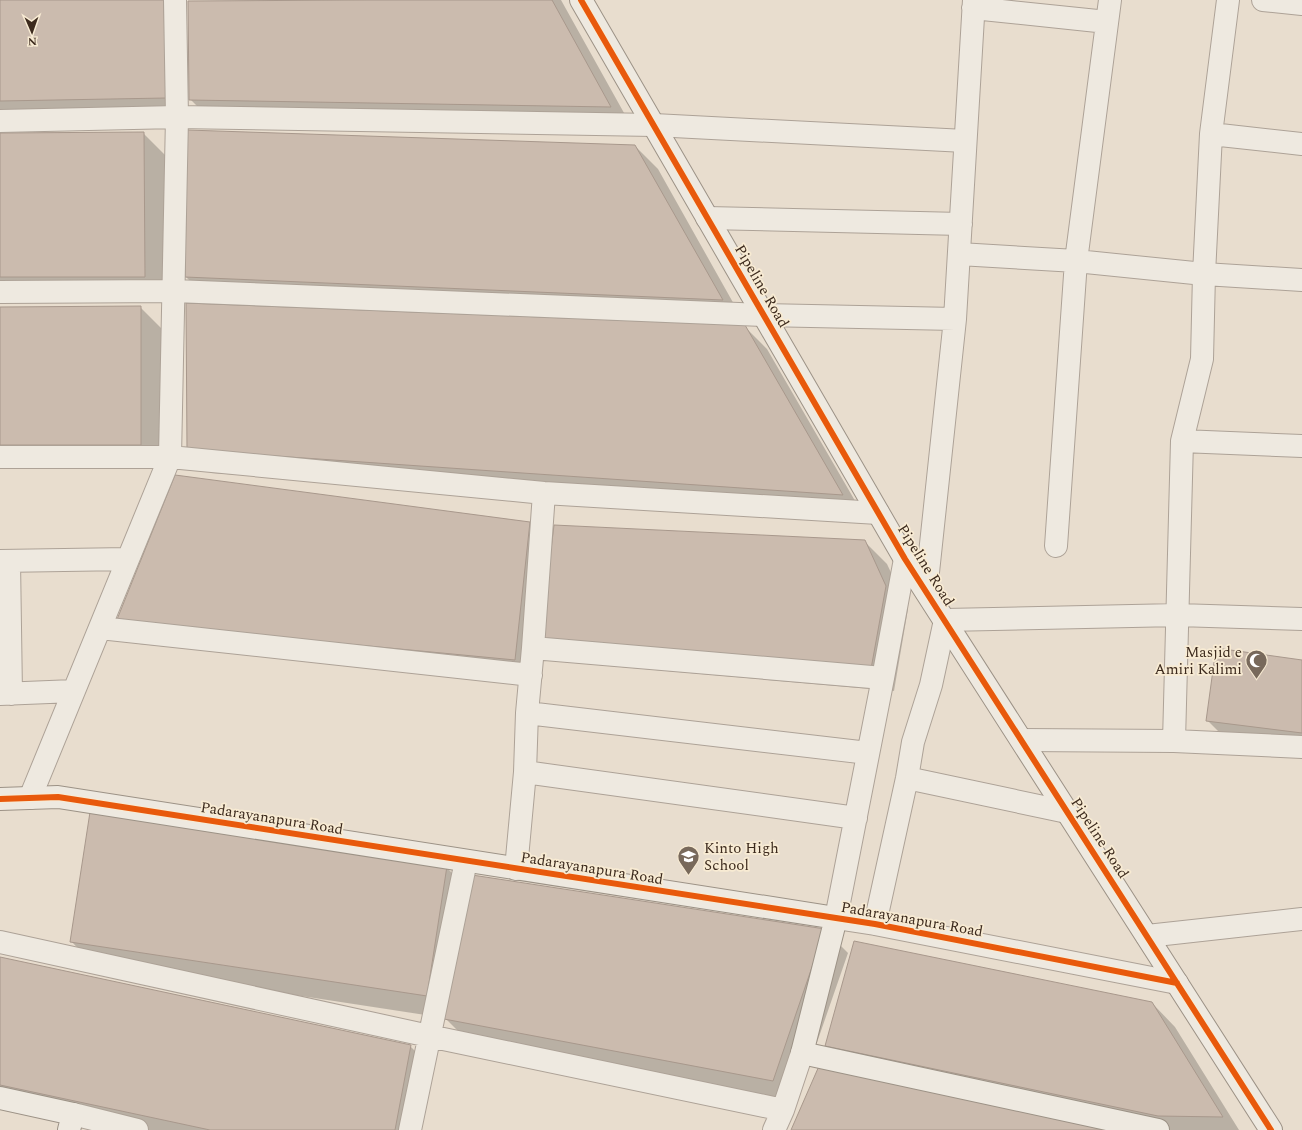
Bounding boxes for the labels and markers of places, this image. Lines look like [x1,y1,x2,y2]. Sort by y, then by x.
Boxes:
place label: Masjid e Amiri Kalimi [1154,641,1242,681]
mosque icon: Masjid e Amiri Kalimi [1244,648,1270,681]
place label: Kinto High School [704,837,779,877]
school or university icon: Kinto High School [676,844,702,877]

